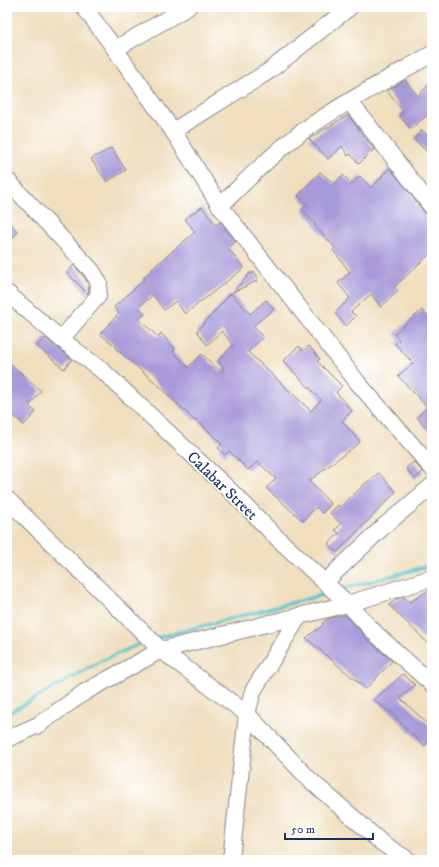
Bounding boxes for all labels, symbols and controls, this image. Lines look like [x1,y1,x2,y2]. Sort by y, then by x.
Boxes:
street label: Calabar Street [183,447,262,524]
scale bar [285,815,373,841]
text: 50 m [291,822,315,837]

